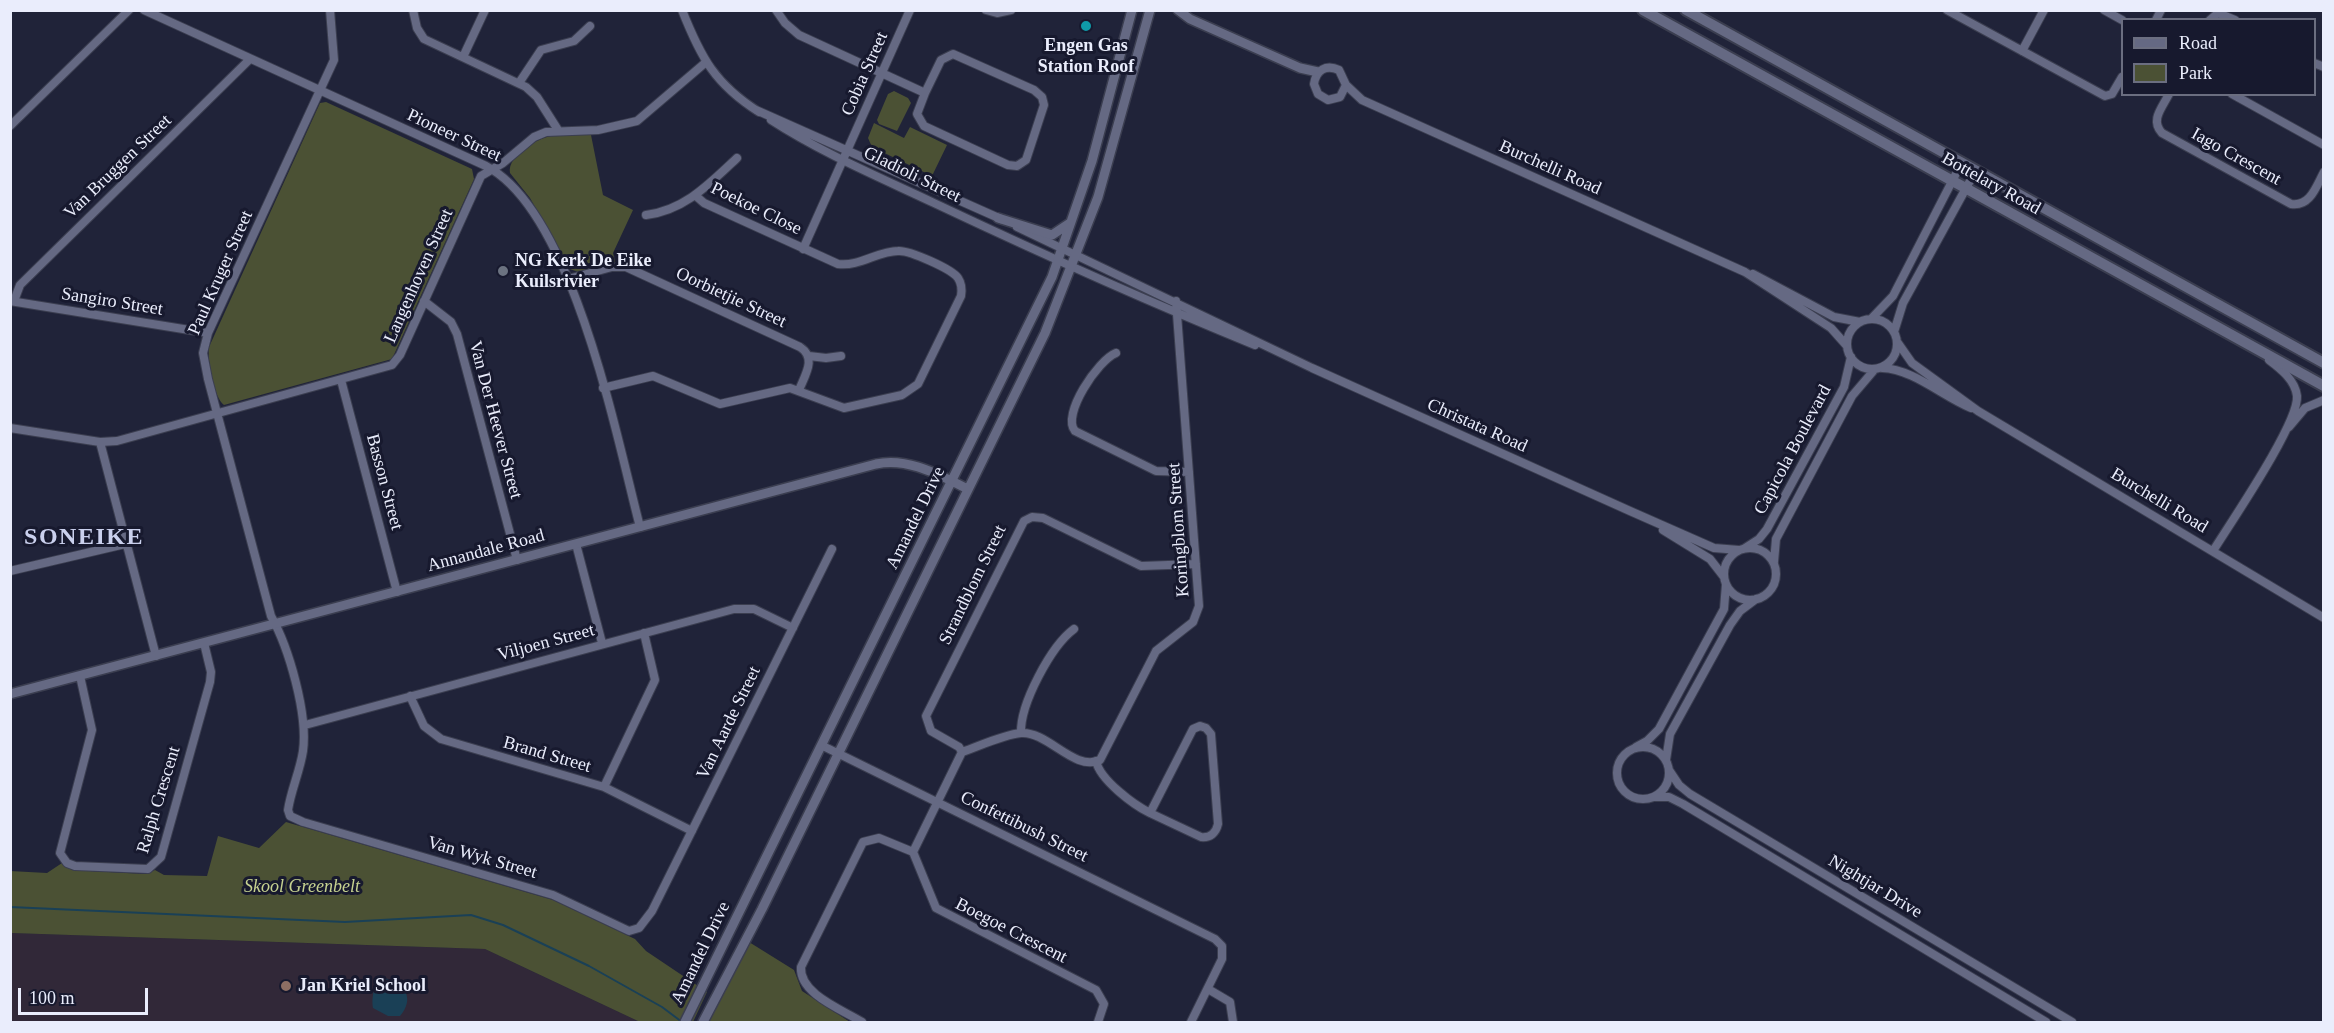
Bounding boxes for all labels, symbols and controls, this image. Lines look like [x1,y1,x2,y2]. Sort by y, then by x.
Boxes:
legend [2121,18,2316,96]
marker: Engen Gas Station Roof [1079,19,1093,33]
street label: Cobia Street [837,29,893,119]
text: Road [2179,33,2217,53]
place label: Engen Gas Station Roof [1038,35,1134,78]
text: Park [2179,63,2212,83]
street label: Pioneer Street [403,105,505,167]
street label: Van Bruggen Street [60,110,176,224]
street label: Iago Crescent [2187,123,2285,191]
street label: Burchelli Road [1496,136,1604,200]
street label: Gladioli Street [860,142,964,208]
street label: Bottelary Road [1938,148,2044,220]
street label: Poekoe Close [707,178,805,240]
street label: Langenhoven Street [380,206,458,346]
street label: Paul Kruger Street [184,207,258,339]
place label: NG Kerk De Eike Kuilsrivier [515,250,651,292]
street label: Oorbietjie Street [672,263,790,333]
marker: NG Kerk De Eike Kuilsrivier [496,264,510,278]
street label: Sangiro Street [60,283,164,321]
street label: Van Der Heever Street [464,339,526,501]
street label: Capicola Boulevard [1750,382,1836,518]
street label: Christata Road [1424,394,1530,458]
street label: Basson Street [361,432,407,532]
street label: Koringblom Street [1164,462,1194,598]
street label: Amandel Drive [882,463,950,573]
street label: Burchelli Road [2107,464,2211,538]
street label: Strandblom Street [935,522,1011,648]
district label: SONEIKE [24,524,144,552]
street label: Annandale Road [425,525,547,577]
street label: Viljoen Street [495,620,597,666]
street label: Van Aarde Street [692,663,766,783]
street label: Brand Street [501,732,593,778]
street label: Ralph Crescent [133,744,185,856]
street label: Confettibush Street [957,787,1091,867]
street label: Van Wyk Street [425,832,539,884]
street label: Nightjar Drive [1824,851,1926,923]
park label: Skool Greenbelt [244,876,360,898]
street label: Boegoe Crescent [952,894,1070,968]
street label: Amandel Drive [667,898,735,1008]
place label: Jan Kriel School [298,975,426,997]
scale bar [21,976,152,1014]
marker: Jan Kriel School [279,979,293,993]
text: 100 m [29,988,75,1008]

